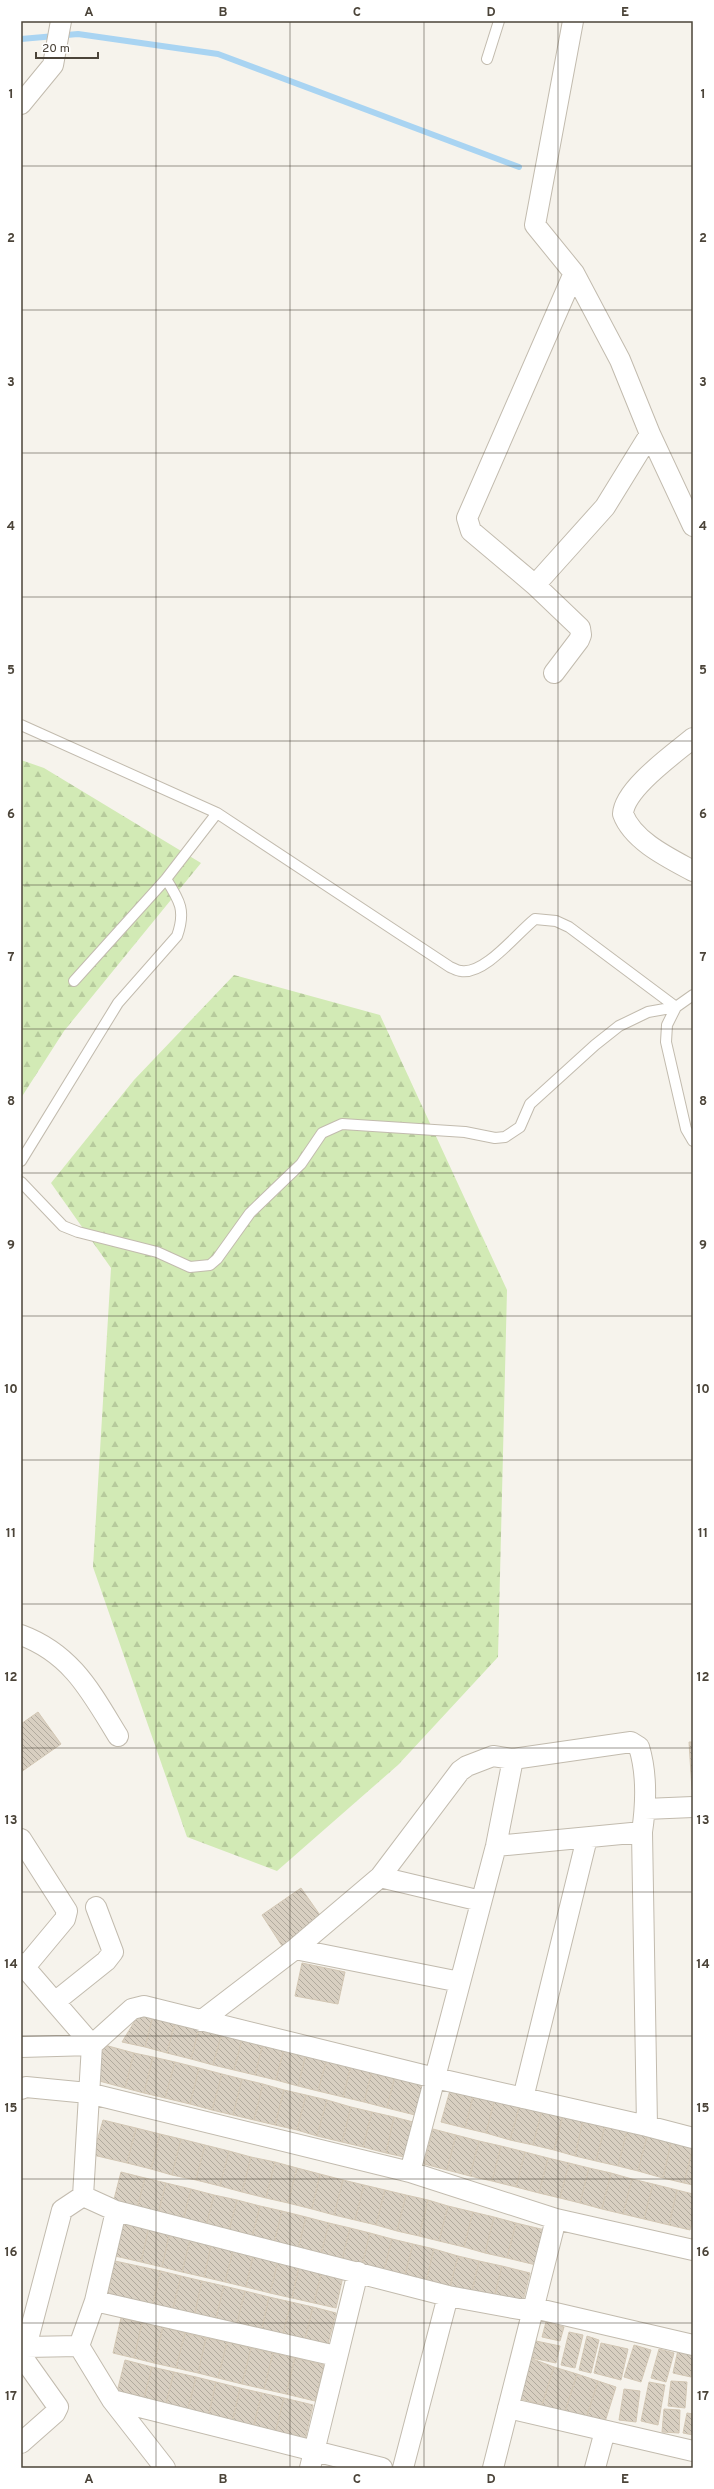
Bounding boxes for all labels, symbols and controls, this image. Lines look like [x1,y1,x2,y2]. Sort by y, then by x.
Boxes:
text: A [84,5,94,21]
text: B [219,5,228,21]
text: C [353,5,361,21]
text: D [486,5,496,21]
text: E [621,5,629,21]
scale bar [36,34,98,60]
text: 20 m [42,41,70,57]
text: 1 [8,87,14,103]
text: 1 [700,87,706,103]
text: 2 [7,231,15,247]
text: 2 [699,231,707,247]
text: 3 [7,375,15,391]
text: 3 [699,375,707,391]
text: 4 [7,519,15,535]
text: 4 [699,519,707,535]
text: 5 [7,663,15,679]
text: 5 [699,663,707,679]
text: 6 [7,807,15,823]
text: 6 [699,807,707,823]
text: 7 [8,950,15,966]
text: 7 [700,950,707,966]
text: 8 [7,1094,15,1110]
text: 8 [699,1094,707,1110]
text: 9 [7,1238,15,1254]
text: 9 [699,1238,707,1254]
text: 10 [4,1382,18,1398]
text: 10 [696,1382,710,1398]
text: 11 [6,1526,16,1542]
text: 11 [698,1526,708,1542]
text: 12 [4,1670,18,1686]
text: 12 [696,1670,710,1686]
text: 13 [5,1813,18,1829]
text: 13 [697,1813,710,1829]
text: 14 [4,1957,18,1973]
text: 14 [696,1957,710,1973]
text: 15 [4,2101,18,2117]
text: 15 [696,2101,710,2117]
text: 16 [4,2245,18,2261]
text: 16 [696,2245,710,2261]
text: 17 [5,2389,17,2405]
text: 17 [697,2389,709,2405]
text: A [84,2472,94,2488]
text: B [219,2472,228,2488]
text: C [353,2472,361,2488]
text: D [486,2472,496,2488]
text: E [621,2472,629,2488]

